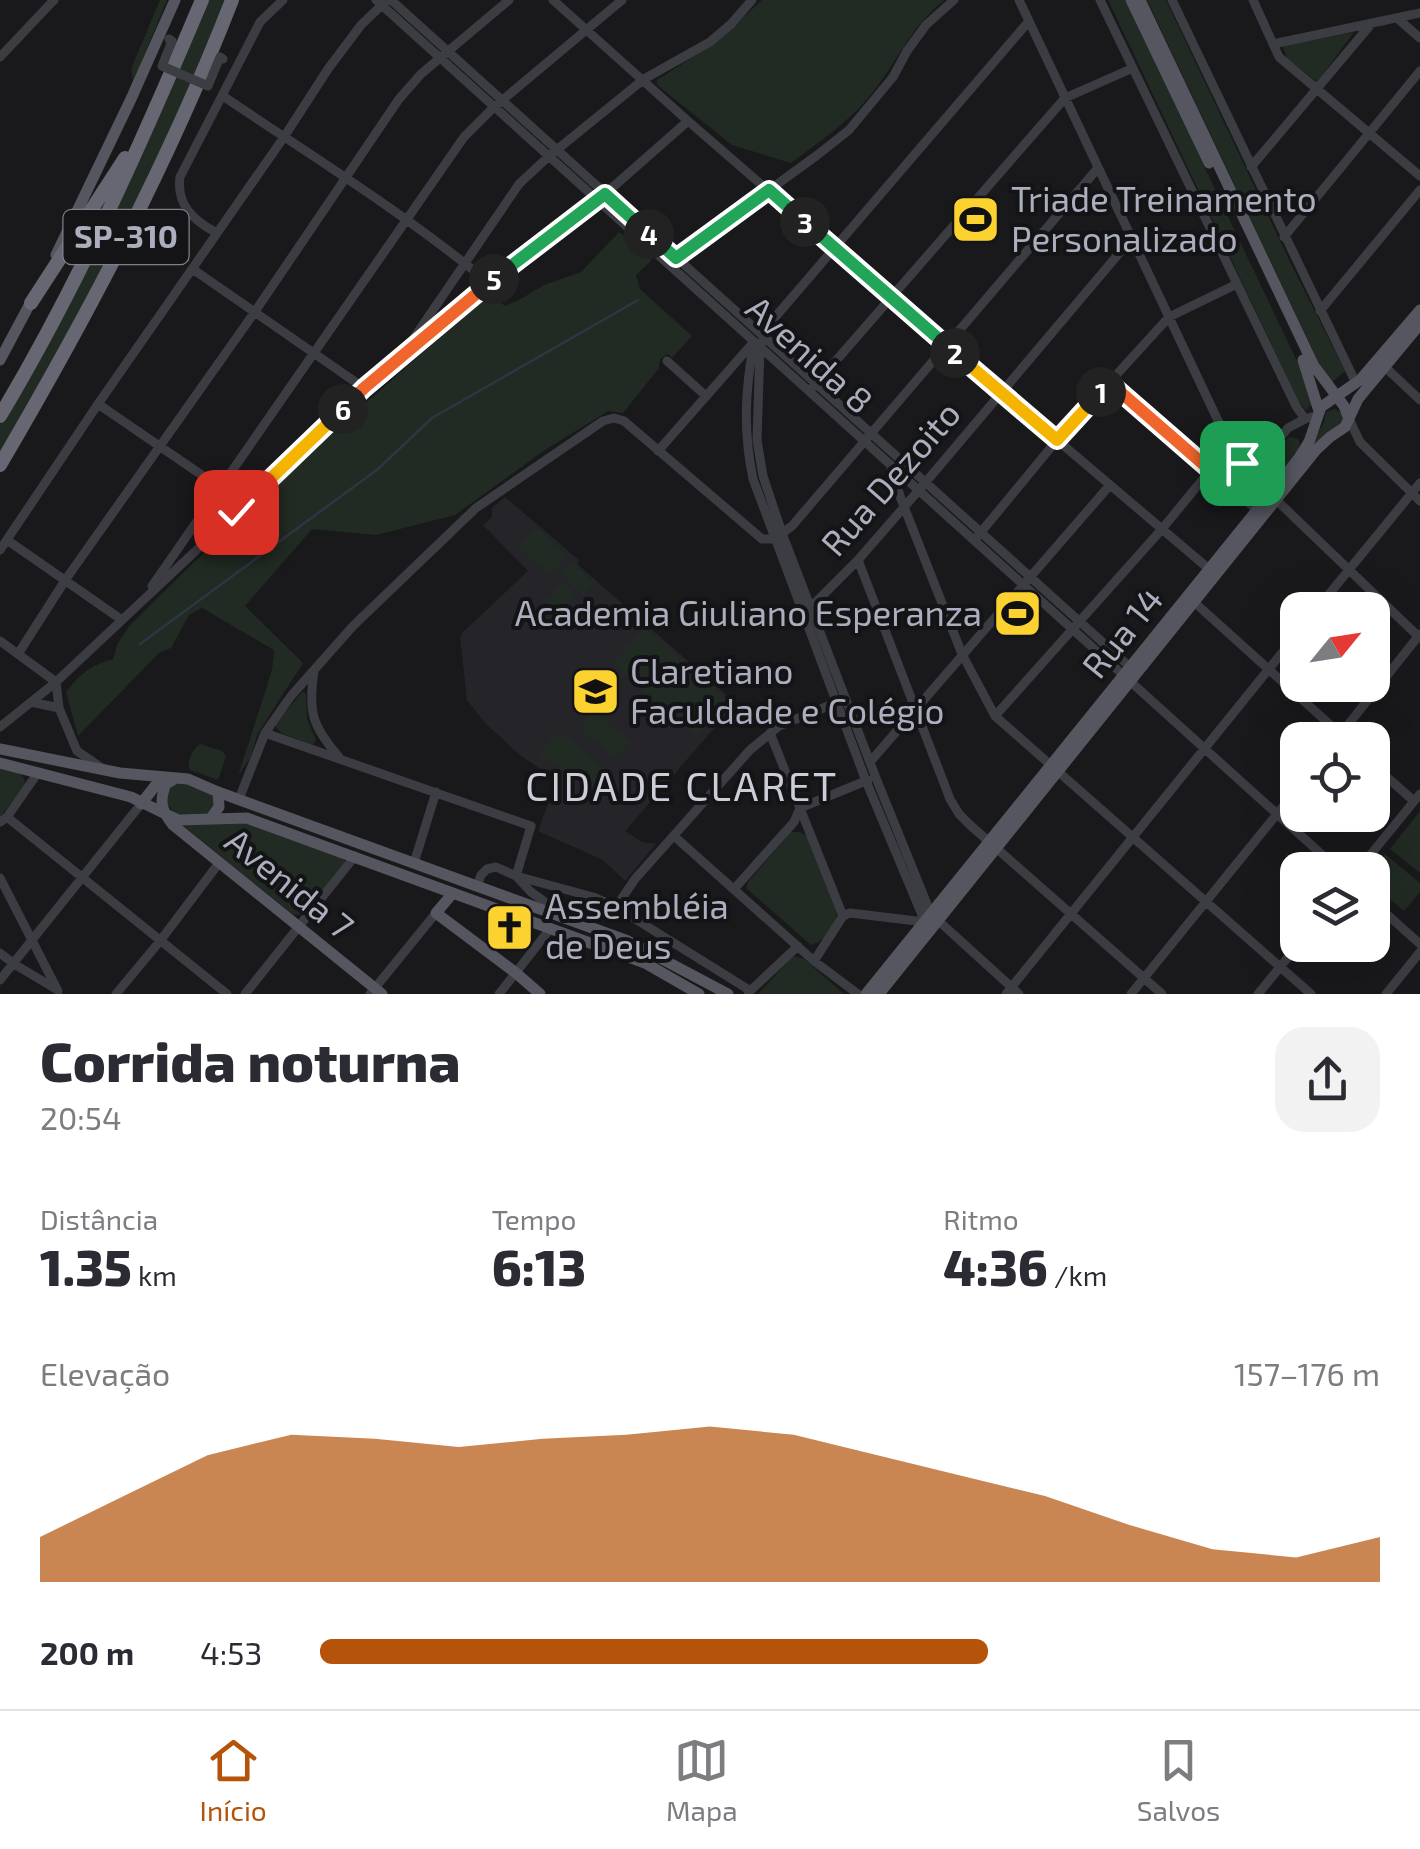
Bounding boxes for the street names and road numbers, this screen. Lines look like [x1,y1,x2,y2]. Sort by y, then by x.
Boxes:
road number: SP-310 [64,210,188,264]
street label: Avenida 8 [738,286,882,421]
street label: Rua Dezoito [811,392,968,563]
street label: Rua 14 [1072,578,1171,685]
street label: Avenida 7 [218,818,363,947]

